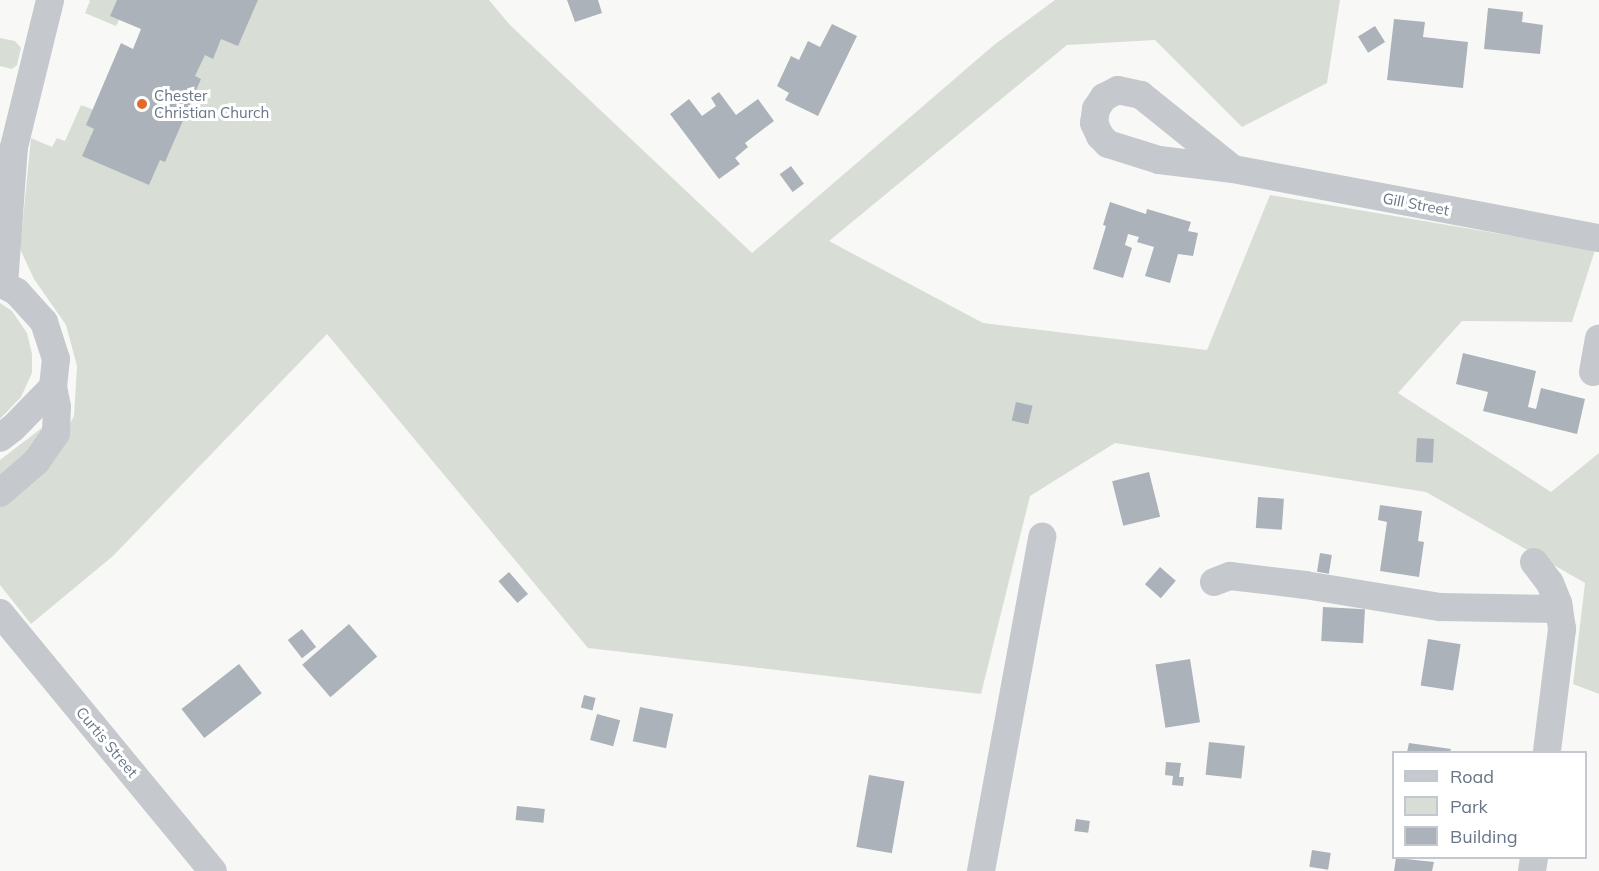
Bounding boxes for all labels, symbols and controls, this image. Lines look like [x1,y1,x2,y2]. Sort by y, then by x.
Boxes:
place label: Chester Christian Church [154,86,269,121]
marker: Chester Christian Church [135,97,149,111]
street label: Gill Street [1381,189,1451,219]
street label: Curtis Street [72,703,142,781]
legend [1392,751,1587,859]
text: Road [1450,765,1494,788]
text: Park [1450,795,1488,818]
text: Building [1450,825,1518,848]

